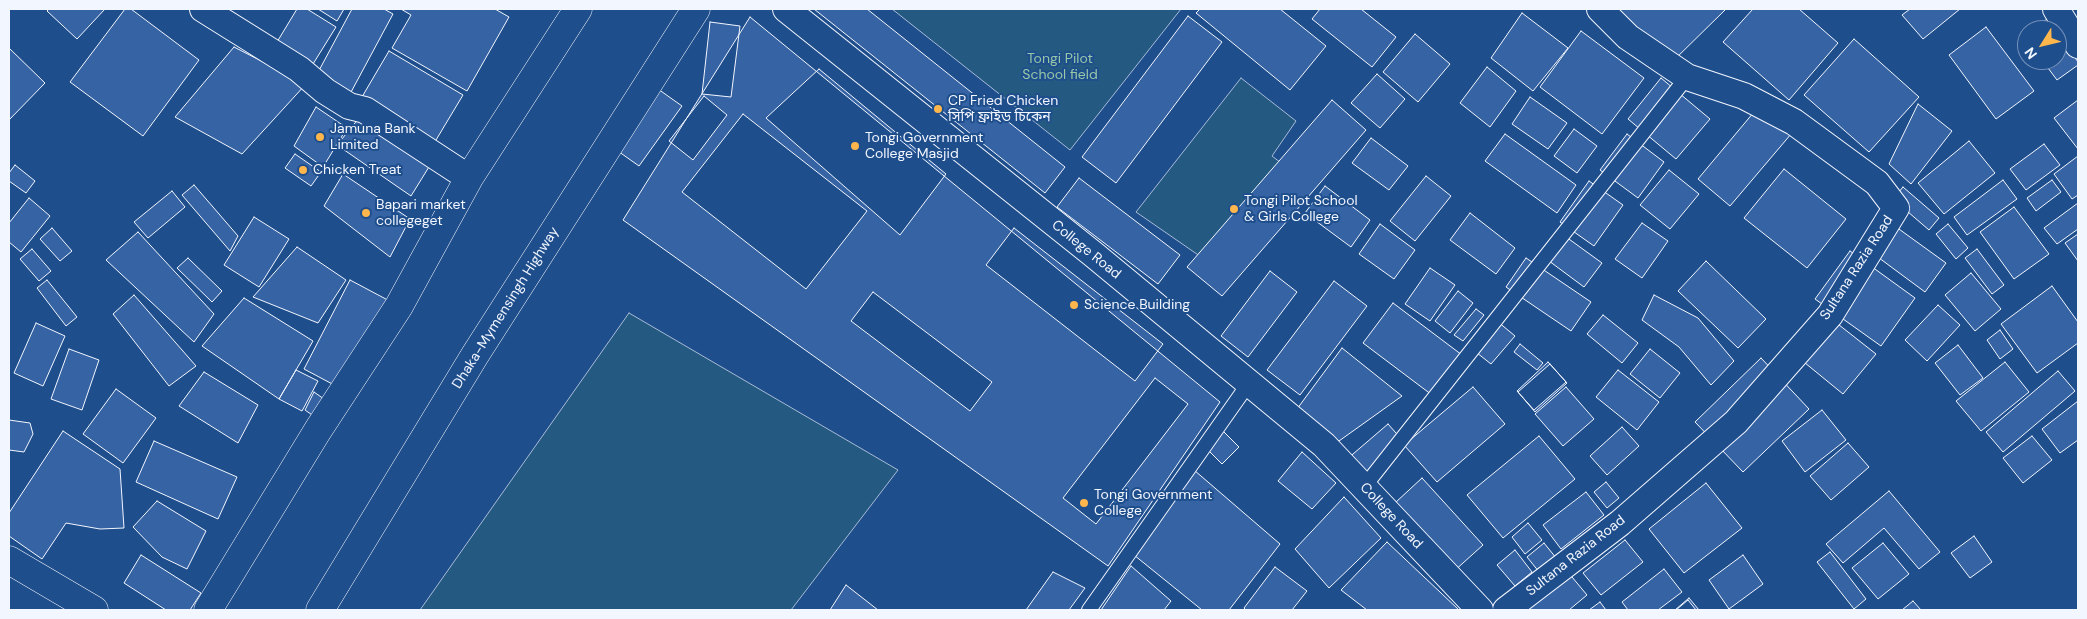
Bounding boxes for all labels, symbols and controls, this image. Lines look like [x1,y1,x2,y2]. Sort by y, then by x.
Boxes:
north arrow [2017,20,2067,70]
text: N [2020,44,2041,63]
park label: Tongi Pilot School field [1022,51,1098,84]
place label: CP Fried Chicken সিপি ফ্রাইড চিকেন [948,93,1058,125]
marker: CP Fried Chicken সিপি ফ্রাইড চিকেন [932,103,944,115]
place label: Jamuna Bank Limited [330,121,416,154]
place label: Tongi Government College Masjid [865,130,984,162]
marker: Jamuna Bank Limited [314,131,326,143]
marker: Tongi Government College Masjid [849,140,861,152]
place label: Chicken Treat [313,162,402,178]
marker: Chicken Treat [297,164,309,176]
place label: Tongi Pilot School & Girls College [1244,193,1358,226]
place label: Bapari market collegeget [376,197,466,230]
marker: Tongi Pilot School & Girls College [1228,203,1240,215]
marker: Bapari market collegeget [360,207,372,219]
street label: Sultana Razia Road [1817,213,1897,323]
street label: College Road [1048,217,1124,283]
street label: Dhaka-Mymensingh Highway [449,224,563,392]
place label: Science Building [1084,297,1190,313]
marker: Science Building [1068,299,1080,311]
street label: College Road [1356,479,1426,553]
place label: Tongi Government College [1094,487,1213,520]
marker: Tongi Government College [1078,497,1090,509]
street label: Sultana Razia Road [1523,512,1629,600]

